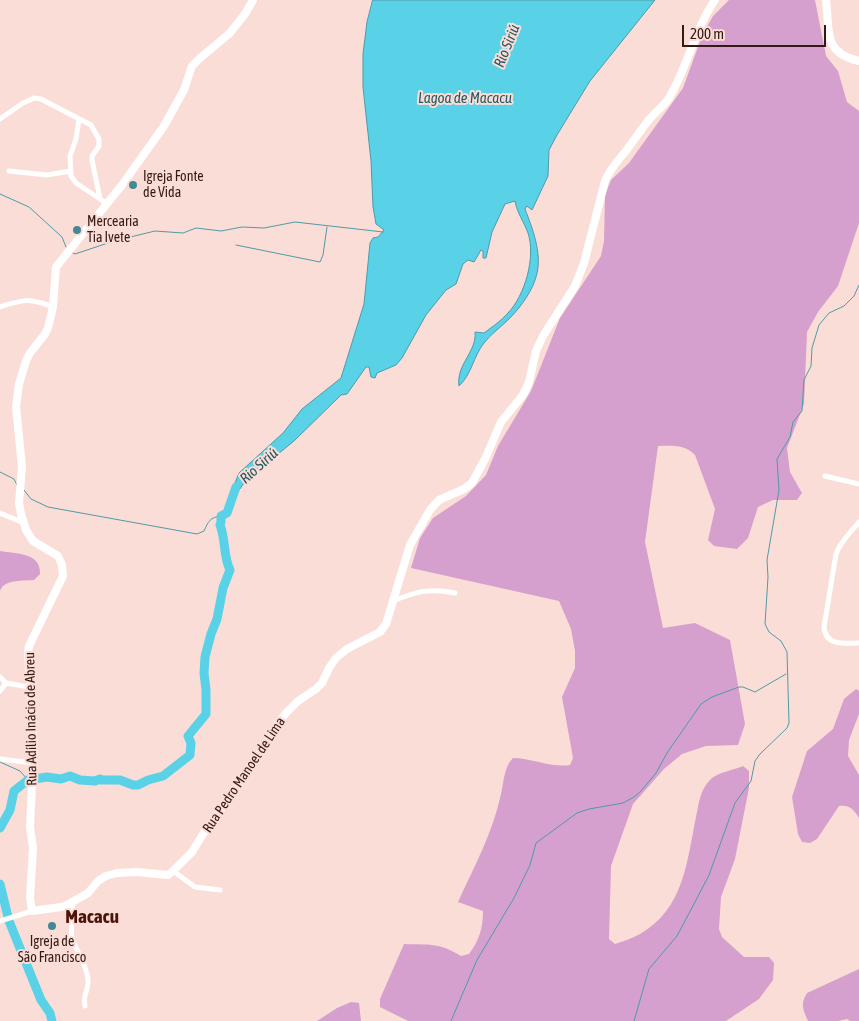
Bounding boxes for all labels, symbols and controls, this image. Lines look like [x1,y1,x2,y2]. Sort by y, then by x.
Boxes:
scale bar [684,15,828,47]
water label: Rio Siriú [490,22,524,70]
text: 200 m [690,25,724,42]
water label: Lagoa de Macacu [418,89,512,107]
place label: Igreja Fonte de Vida [143,169,204,202]
marker: Igreja Fonte de Vida [127,179,139,191]
place label: Mercearia Tia Ivete [87,214,139,246]
marker: Mercearia Tia Ivete [71,224,83,236]
water label: Rio Siriú [236,444,282,488]
street label: Rua Adílio Inácio de Abreu [21,652,41,786]
street label: Rua Pedro Manoel de Lima [199,714,289,836]
district label: Macacu [65,906,119,928]
marker: Igreja de São Francisco [46,920,58,932]
place label: Igreja de São Francisco [18,934,86,966]

